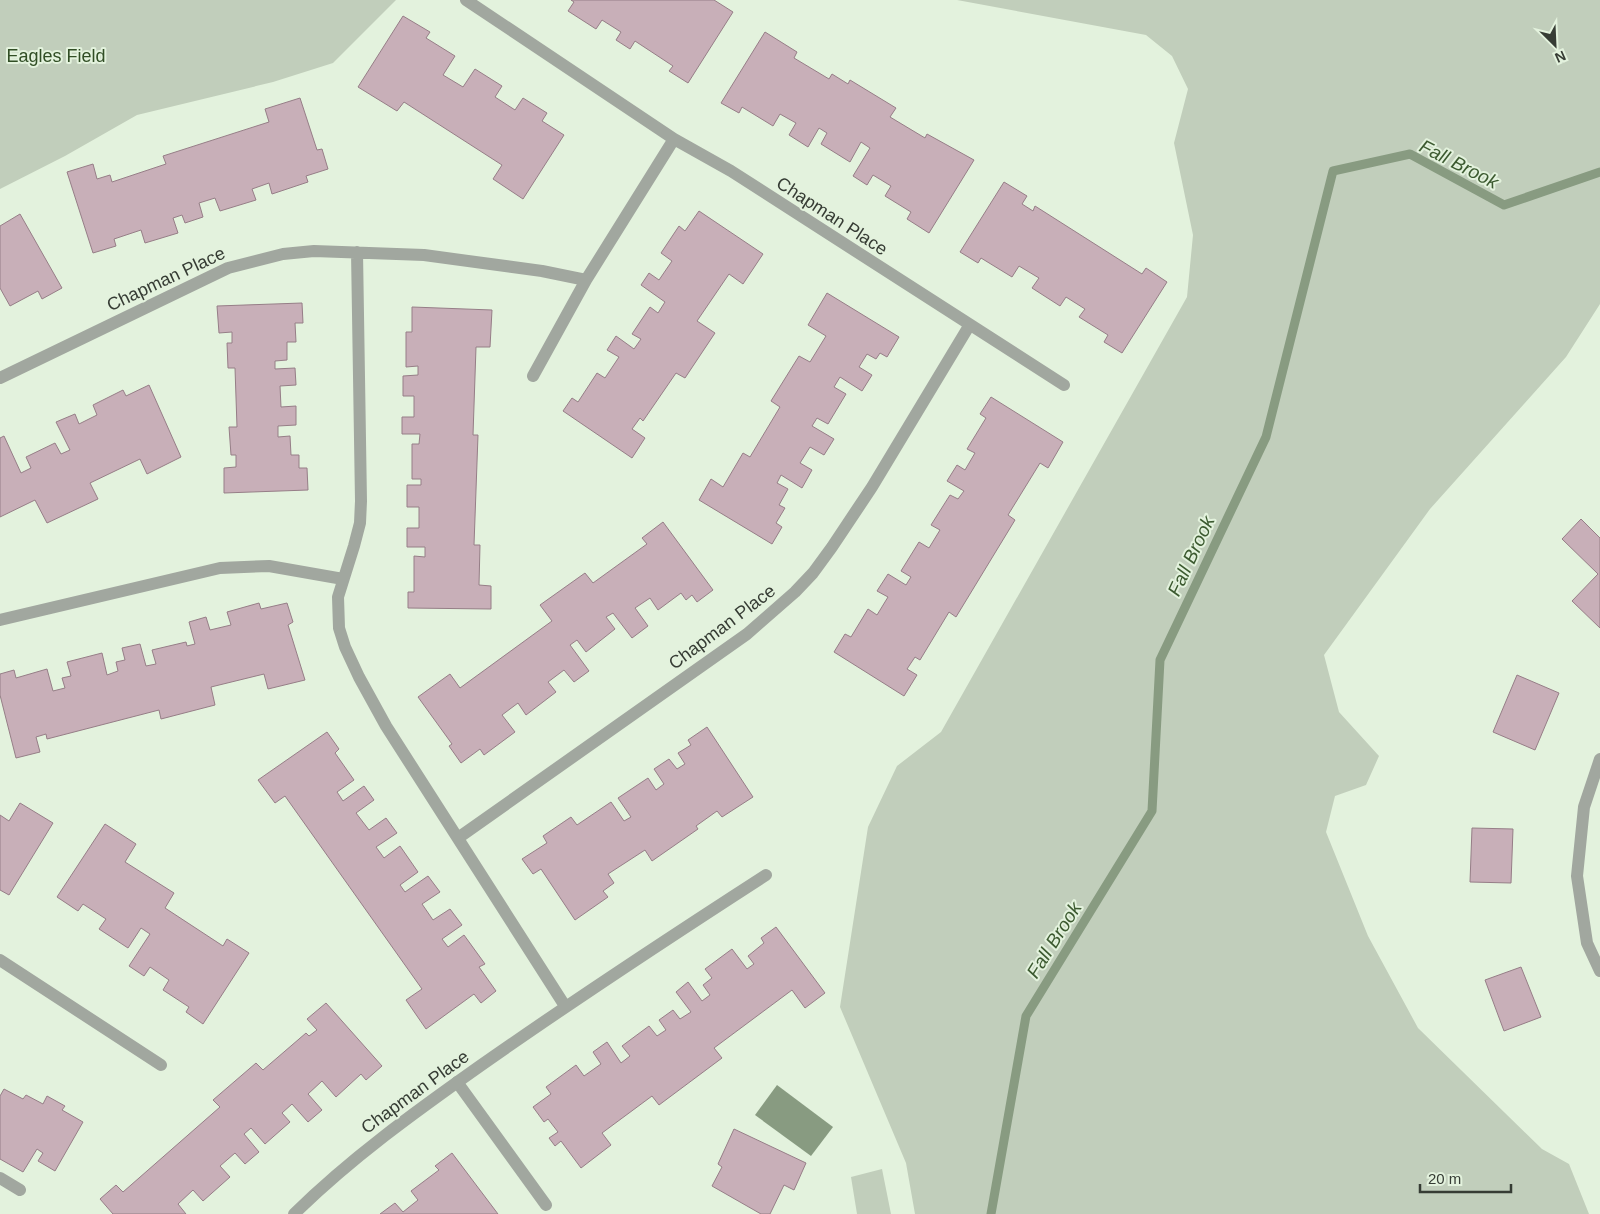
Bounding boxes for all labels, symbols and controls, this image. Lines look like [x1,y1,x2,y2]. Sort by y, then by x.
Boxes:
north arrow [1530,20,1580,70]
park label: Eagles Field [6,46,106,66]
text: N [1552,48,1568,66]
water label: Fall Brook [1416,135,1503,193]
street label: Chapman Place [773,173,891,259]
street label: Chapman Place [104,243,228,315]
water label: Fall Brook [1163,511,1219,599]
street label: Chapman Place [665,580,779,674]
water label: Fall Brook [1022,897,1086,982]
street label: Chapman Place [357,1046,473,1138]
scale bar [1420,1162,1511,1194]
text: 20 m [1428,1170,1461,1187]

